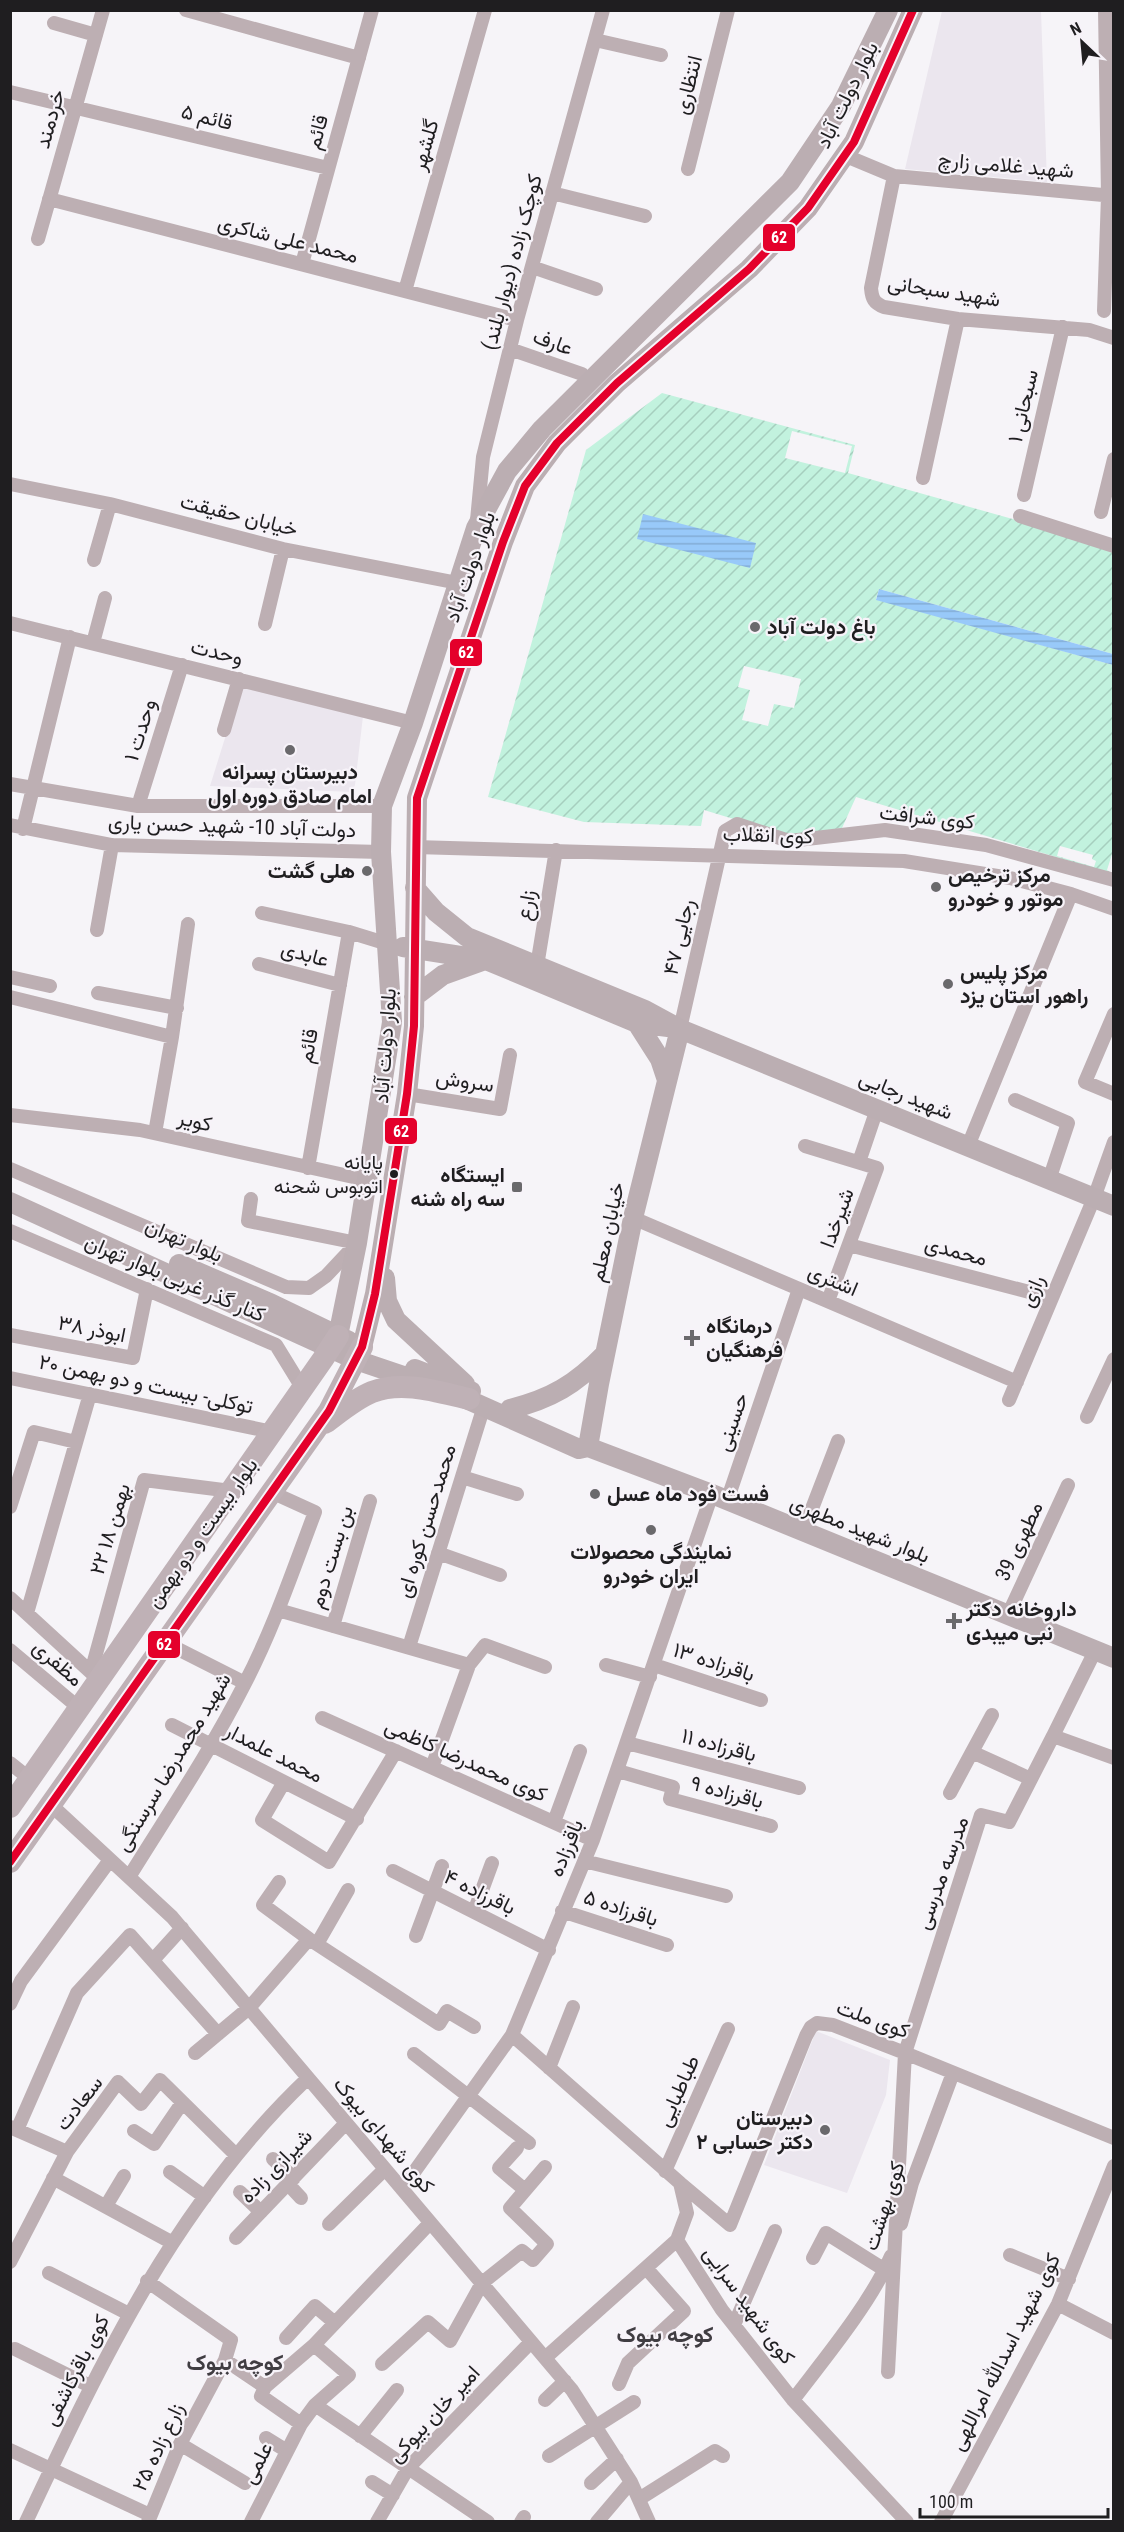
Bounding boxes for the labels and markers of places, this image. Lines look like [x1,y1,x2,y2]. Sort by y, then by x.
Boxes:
place label: باغ دولت آباد [767,615,876,641]
marker: باغ دولت آباد [748,620,762,634]
marker: دبیرستان پسرانه امام صادق دوره اول [283,743,297,757]
place label: دبیرستان پسرانه امام صادق دوره اول [208,760,372,810]
place label: هلى گشت [268,859,355,883]
place label: مرکز ترخیص موتور و خودرو [948,863,1063,912]
marker: هلى گشت [360,864,374,878]
marker: مرکز ترخیص موتور و خودرو [929,880,943,894]
place label: مرکز پلیس راهور استان یزد [960,960,1088,1009]
marker: مرکز پلیس راهور استان یزد [941,977,955,991]
place label: پایانه اتوبوس شحنه [274,1150,383,1199]
place label: ایستگاه سه راه شنه [411,1163,505,1212]
marker: پایانه اتوبوس شحنه [388,1168,400,1180]
marker: ایستگاه سه راه شنه [510,1180,524,1194]
place label: درمانگاه فرهنگیان [706,1314,783,1363]
marker: درمانگاه فرهنگیان [683,1329,701,1347]
place label: فست فود ماه عسل [607,1482,769,1507]
marker: فست فود ماه عسل [588,1487,602,1501]
marker: نمایندگی محصولات ایران خودرو [644,1523,658,1537]
place label: نمایندگی محصولات ایران خودرو [570,1540,732,1589]
place label: داروخانه دکتر نبی میبدی [965,1597,1077,1645]
marker: داروخانه دکتر نبی میبدی [947,1614,961,1628]
place label: دبیرستان دکتر حسابی ۲ [696,2106,813,2155]
marker: دبیرستان دکتر حسابی ۲ [818,2123,832,2137]

